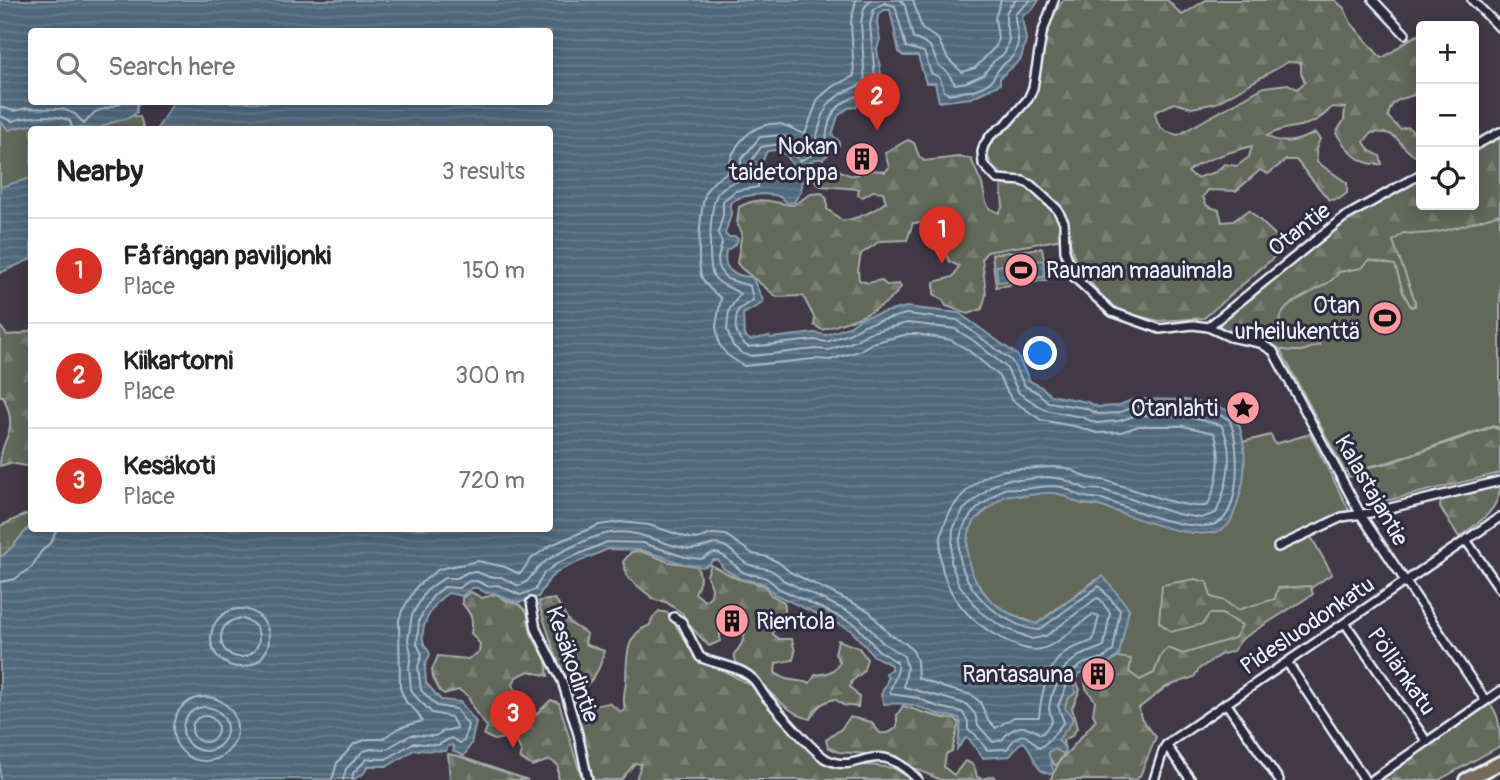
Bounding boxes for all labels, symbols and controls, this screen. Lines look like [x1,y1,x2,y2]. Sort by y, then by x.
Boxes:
map controls [1416,21,1479,210]
button: + [1416,21,1479,84]
search box [28,28,553,105]
icon: search [52,48,90,86]
text: Search here [108,51,235,83]
pin: 2 [854,73,900,131]
button: − [1416,84,1479,147]
place label: Nokan taidetorppa [728,132,838,187]
building icon: Nokan taidetorppa [843,140,881,178]
button: locate [1416,147,1479,210]
text: Nearby [56,153,143,190]
text: 3 results [442,157,525,186]
street label: Otantie [1262,196,1337,263]
pin: 1 [919,206,965,264]
text: Fåfängan paviljonki [123,240,331,272]
sports icon: Rauman maauimala [1002,251,1040,289]
text: 1 [75,256,84,285]
text: 150 m [462,256,525,285]
place label: Rauman maauimala [1046,256,1233,285]
text: Place [123,272,175,301]
place label: Otan urheilukenttä [1234,291,1360,346]
sports icon: Otan urheilukenttä [1366,299,1404,337]
your location [1023,336,1057,370]
text: Kiikartorni [123,345,233,377]
text: 2 [73,361,85,390]
text: 300 m [455,361,525,390]
text: Place [123,377,175,406]
place icon: Otanlahti [1224,389,1262,427]
place label: Otanlahti [1131,394,1218,423]
street label: Kalastajantie [1328,429,1415,552]
text: Kesäkoti [123,450,215,482]
text: 3 [73,466,85,495]
text: 720 m [459,466,525,495]
text: Place [123,482,175,511]
street label: Pidesluodonkatu [1235,570,1380,681]
street label: Kesäkodintie [539,602,606,727]
building icon: Rientola [713,602,751,640]
place label: Rientola [756,607,835,636]
street label: Pöllänkatu [1361,622,1442,721]
building icon: Rantasauna [1079,655,1117,693]
place label: Rantasauna [962,660,1074,689]
pin: 3 [490,690,536,748]

